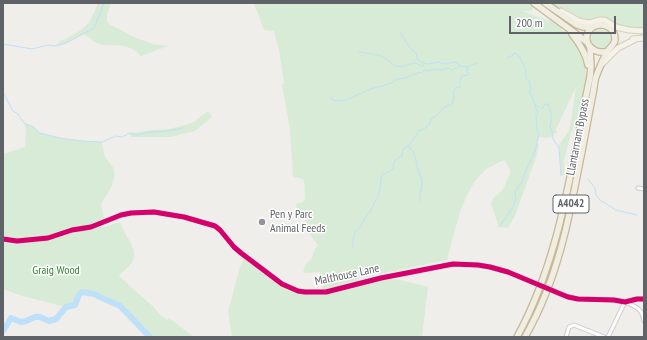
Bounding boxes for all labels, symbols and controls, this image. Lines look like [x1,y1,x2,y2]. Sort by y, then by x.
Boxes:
scale bar [511,8,618,34]
text: 200 m [516,15,543,30]
street label: Llantarnam Bypass [563,97,593,177]
road number: A4042 [553,195,589,213]
place label: Pen y Parc Animal Feeds [270,208,326,236]
marker: Pen y Parc Animal Feeds [257,217,267,227]
street label: Malthouse Lane [313,261,381,289]
park label: Graig Wood [32,264,80,278]

